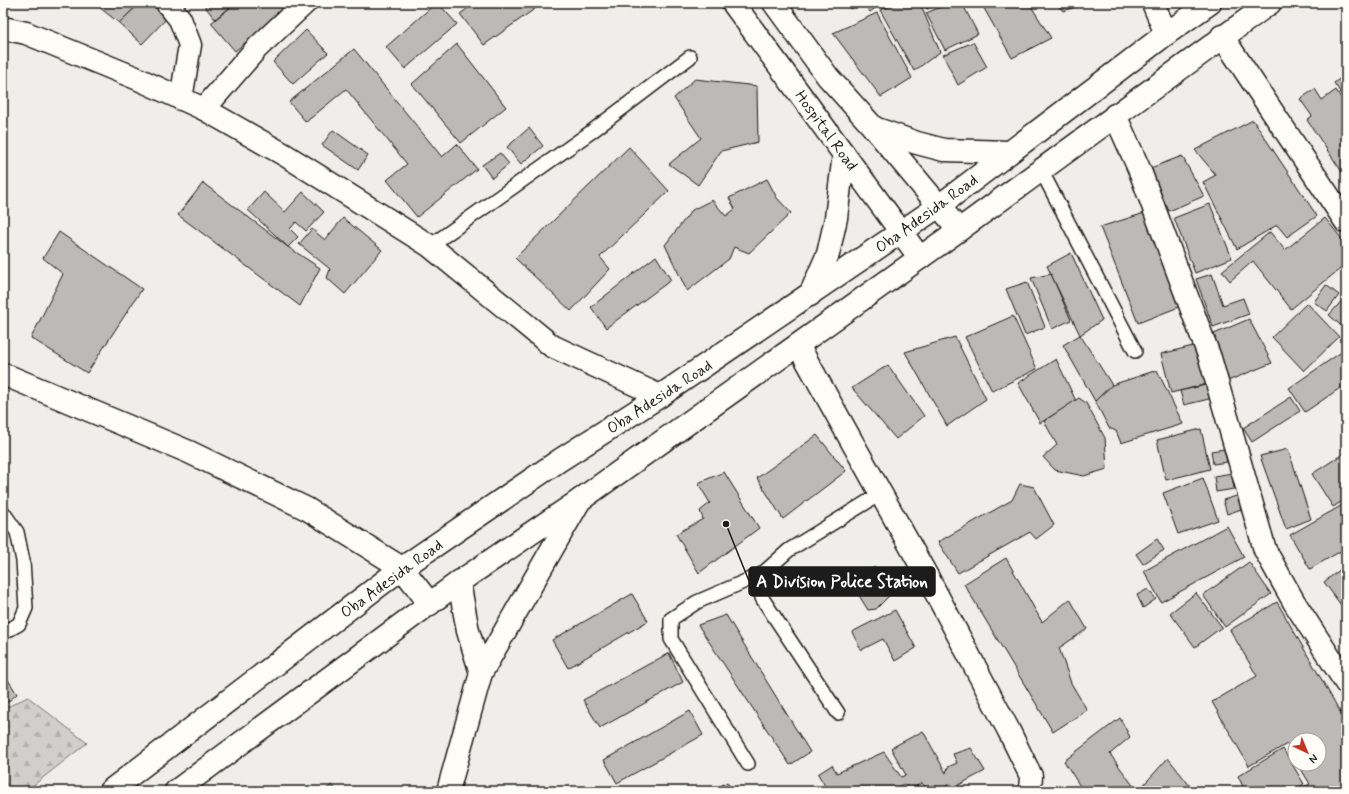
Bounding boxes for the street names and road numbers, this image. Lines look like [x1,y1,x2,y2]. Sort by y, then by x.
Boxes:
street label: Hospital Road [790,87,862,175]
street label: Oba Adesida Road [872,170,982,258]
street label: Oba Adesida Road [603,355,717,439]
street label: Oba Adesida Road [337,535,447,623]

